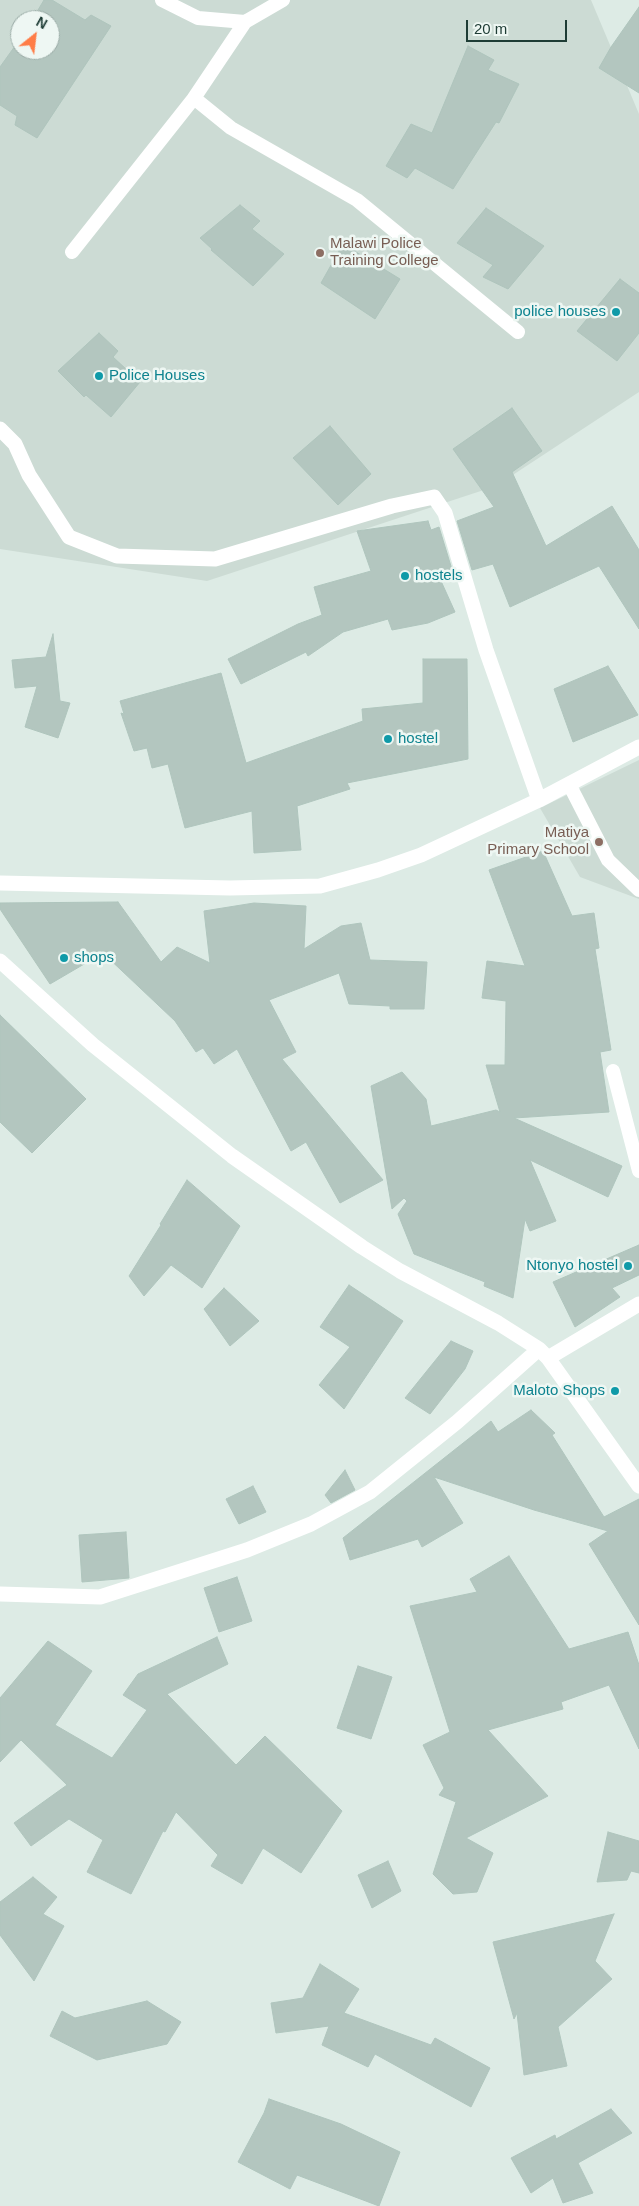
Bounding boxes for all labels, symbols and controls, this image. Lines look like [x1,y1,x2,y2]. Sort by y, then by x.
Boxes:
north arrow [10,10,60,60]
scale bar [469,10,570,42]
text: N [33,13,50,32]
text: 20 m [474,20,507,37]
place label: Malawi Police Training College [330,235,439,270]
marker: Malawi Police Training College [314,247,326,259]
place label: police houses [514,303,606,321]
marker: police houses [610,306,622,318]
place label: Police Houses [109,367,205,385]
marker: Police Houses [93,370,105,382]
place label: hostels [415,567,463,585]
marker: hostels [399,570,411,582]
place label: hostel [398,730,438,748]
marker: hostel [382,733,394,745]
place label: Matiya Primary School [487,824,589,859]
marker: Matiya Primary School [593,836,605,848]
place label: shops [74,949,114,967]
marker: shops [58,952,70,964]
place label: Ntonyo hostel [526,1257,618,1275]
marker: Ntonyo hostel [622,1260,634,1272]
place label: Maloto Shops [513,1382,605,1400]
marker: Maloto Shops [609,1385,621,1397]

